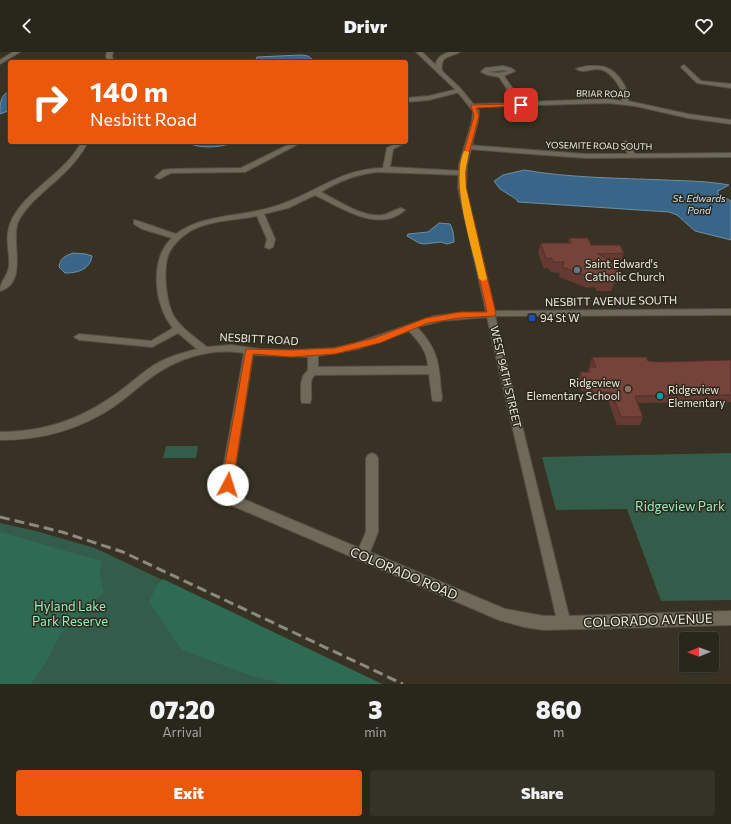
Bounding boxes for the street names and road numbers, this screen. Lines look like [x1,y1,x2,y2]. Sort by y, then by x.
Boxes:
street label: BRIAR ROAD [576,88,631,99]
street label: YOSEMITE ROAD SOUTH [546,139,652,152]
street label: NESBITT AVENUE SOUTH [545,293,677,308]
street label: WEST 94TH STREET [488,325,525,429]
street label: NESBITT ROAD [219,330,299,347]
street label: COLORADO ROAD [348,543,460,603]
street label: COLORADO AVENUE [583,610,713,630]

